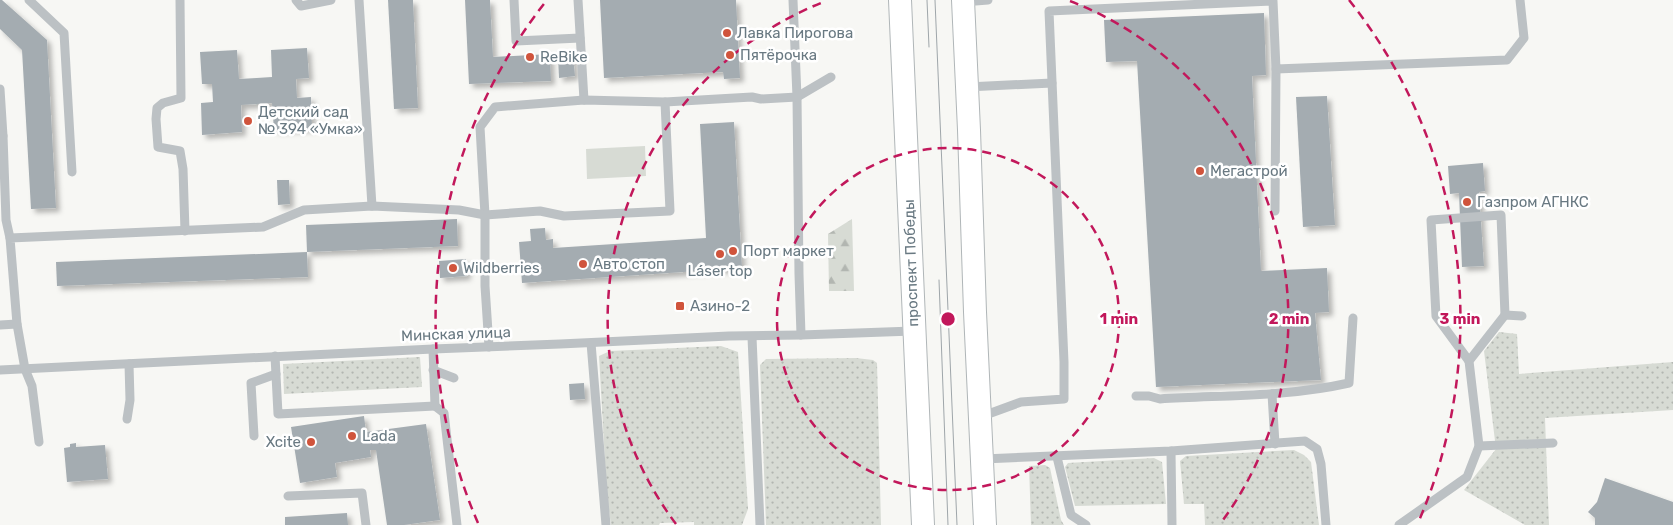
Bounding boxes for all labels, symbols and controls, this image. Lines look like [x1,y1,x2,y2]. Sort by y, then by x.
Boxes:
place label: Лавка Пирогова [737,24,853,42]
marker: Лавка Пирогова [721,27,733,39]
place label: Пятёрочка [740,46,817,64]
place label: ReBike [540,48,588,66]
marker: Пятёрочка [724,49,736,61]
marker: ReBike [524,51,536,63]
place label: Детский сад № 394 «Умка» [258,103,363,138]
marker: Детский сад № 394 «Умка» [242,115,254,127]
place label: Мегастрой [1210,162,1288,180]
marker: Мегастрой [1194,165,1206,177]
place label: Газпром АГНКС [1477,193,1589,211]
marker: Газпром АГНКС [1461,196,1473,208]
street label: проспект Победы [900,199,922,327]
place label: Порт маркет [743,242,834,260]
marker: Порт маркет [727,245,739,257]
marker: Láser top [714,248,726,260]
place label: Авто стоп [593,255,665,273]
marker: Авто стоп [577,258,589,270]
place label: Wildberries [463,259,540,277]
marker: Wildberries [447,262,459,274]
place label: Láser top [688,262,753,280]
place label: Азино-2 [690,297,750,315]
marker: Азино-2 [674,300,686,312]
centre of rings [939,310,957,328]
text: 1 min [1100,310,1138,328]
text: 2 min [1269,310,1309,328]
text: 3 min [1440,310,1480,328]
street label: Минская улица [401,323,511,345]
place label: Lada [362,427,396,445]
marker: Lada [346,430,358,442]
place label: Xcite [266,433,301,451]
marker: Xcite [305,436,317,448]

